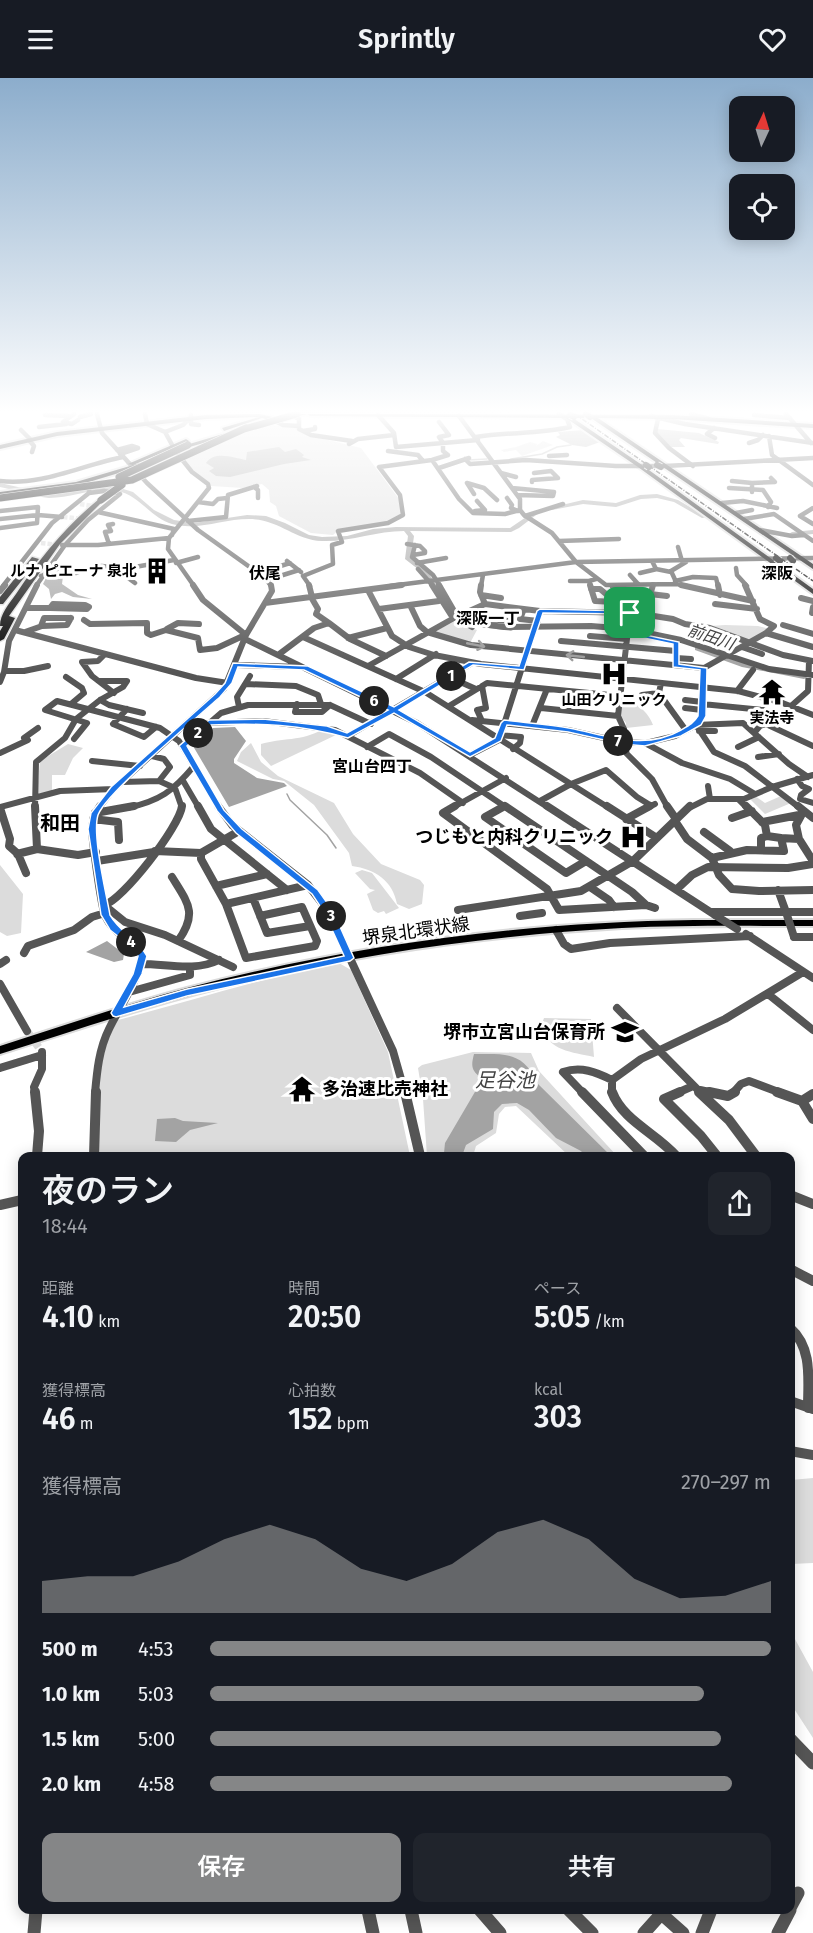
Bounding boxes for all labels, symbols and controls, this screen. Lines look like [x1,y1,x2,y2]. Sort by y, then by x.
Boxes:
icon: menu [24,23,57,56]
text: Sprintly [358,23,455,55]
icon: heart [756,23,789,56]
north arrow [729,96,795,162]
map controls [729,96,795,240]
button: locate [729,174,795,240]
building icon: ルナ ピエーナ 泉北 [142,556,172,586]
place label: ルナ ピエーナ 泉北 [10,562,137,580]
district label: 伏尾 [249,564,281,583]
district label: 深阪 [761,564,793,583]
pin [604,587,655,638]
icon: arrive [613,596,646,629]
district label: 深阪一丁 [456,609,520,628]
water label: 前田川 [685,620,739,654]
one-way arrow [466,640,486,651]
one-way arrow [566,650,586,661]
hospital icon: 山田クリニック [599,659,629,689]
pin: 1 [436,661,466,691]
text: 1 [447,666,455,685]
temple icon: 実法寺 [757,677,787,707]
pin: 6 [359,686,389,716]
text: 6 [369,691,379,710]
place label: 山田クリニック [561,691,667,709]
place label: 実法寺 [749,709,795,727]
pin: 2 [183,718,213,748]
text: 2 [194,723,202,742]
pin: 7 [603,726,633,756]
text: 7 [614,731,622,750]
district label: 宮山台四丁 [332,757,412,776]
district label: 和田 [40,811,80,835]
hospital icon: つじもと内科クリニック [618,822,648,852]
place label: つじもと内科クリニック [415,826,613,848]
pin: 3 [316,901,346,931]
text: 3 [327,906,335,925]
street label: 堺泉北環状線 [361,913,471,949]
pin: 4 [116,927,146,957]
text: 4 [126,932,136,951]
school or university icon: 堺市立宮山台保育所 [610,1017,640,1047]
place label: 堺市立宮山台保育所 [443,1021,605,1043]
water label: 足谷池 [475,1068,537,1092]
temple icon: 多治速比売神社 [287,1074,317,1104]
place label: 多治速比売神社 [322,1078,448,1100]
text: 夜のラン [42,1171,174,1211]
button: share [708,1172,771,1235]
text: 18:44 [42,1214,88,1238]
text: 距離 [42,1279,74,1298]
text: 時間 [288,1279,320,1298]
text: ペース [534,1279,581,1298]
text: 4.10 [42,1299,94,1335]
text: 20:50 [288,1299,361,1335]
text: 5:05 [534,1299,590,1335]
text: km [94,1312,120,1331]
text: /km [590,1312,625,1331]
text: kcal [534,1380,563,1399]
text: 獲得標高 [42,1381,106,1400]
text: 心拍数 [288,1381,336,1400]
text: 303 [534,1399,582,1435]
text: 46 [42,1401,75,1437]
text: 152 [288,1401,332,1437]
text: m [75,1414,93,1433]
text: bpm [332,1414,369,1433]
text: 270–297 m [681,1470,771,1494]
text: 獲得標高 [42,1474,122,1498]
text: 500 m [42,1637,98,1661]
text: 4:53 [138,1637,173,1661]
text: 1.0 km [42,1682,100,1706]
text: 5:03 [138,1682,174,1706]
text: 1.5 km [42,1727,100,1751]
text: 5:00 [138,1727,175,1751]
text: 2.0 km [42,1772,101,1796]
text: 4:58 [138,1772,175,1796]
button: 保存 [42,1833,401,1902]
button: 共有 [413,1833,771,1902]

